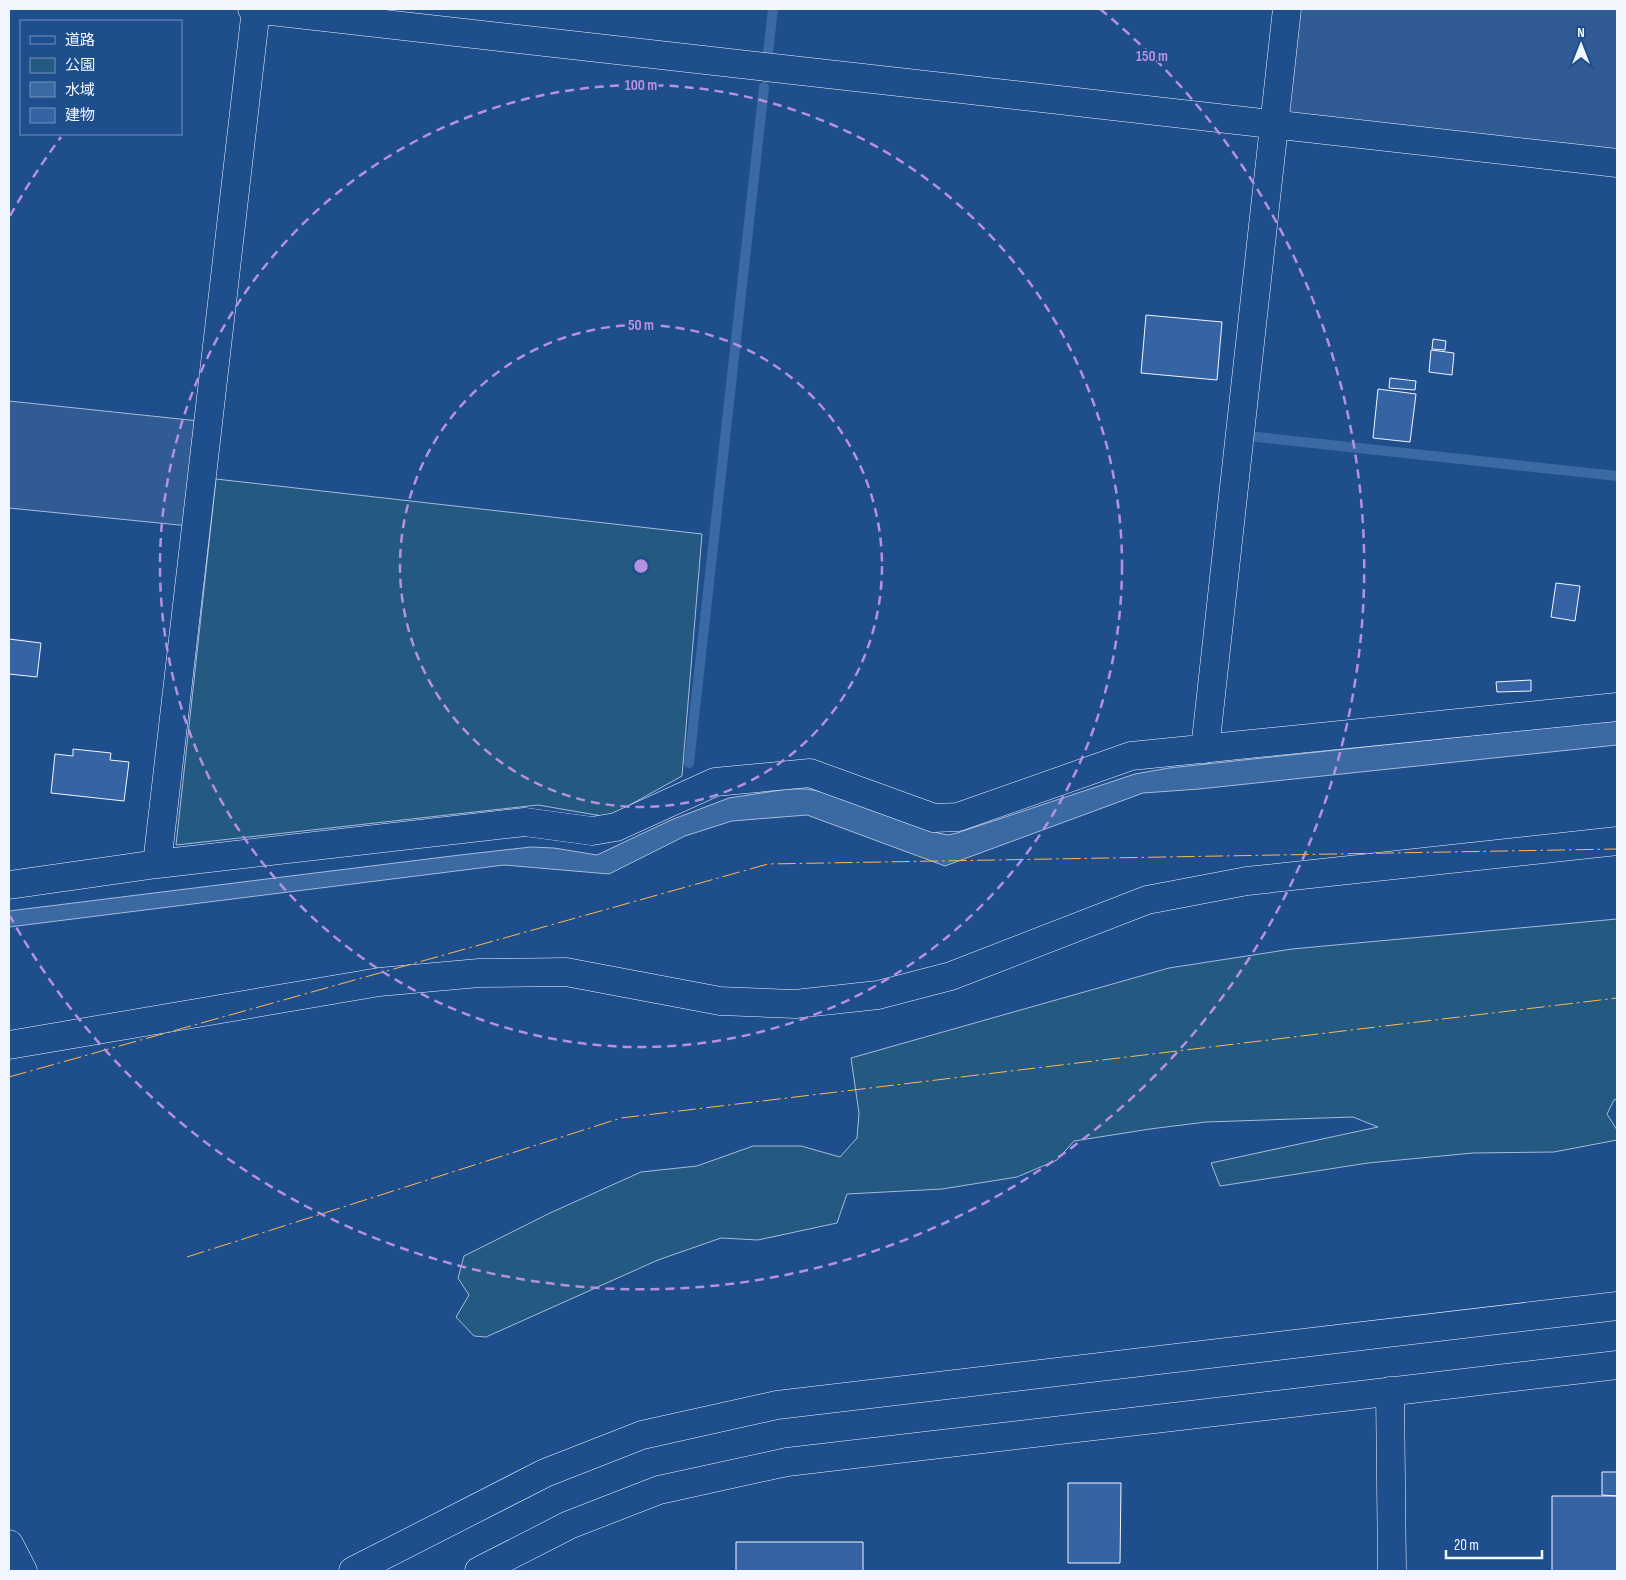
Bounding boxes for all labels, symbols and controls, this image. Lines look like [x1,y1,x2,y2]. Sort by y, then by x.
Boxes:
legend [20,20,182,135]
north arrow [1556,20,1606,70]
text: N [1577,24,1585,41]
text: 道路 [65,31,95,50]
text: 150 m [1136,47,1168,66]
text: 公園 [65,56,95,75]
text: 100 m [625,76,657,95]
text: 水域 [65,81,95,100]
text: 建物 [65,106,95,125]
text: 50 m [628,316,654,335]
centre of rings [632,557,650,575]
scale bar [1446,1528,1542,1560]
text: 20 m [1454,1536,1479,1555]

